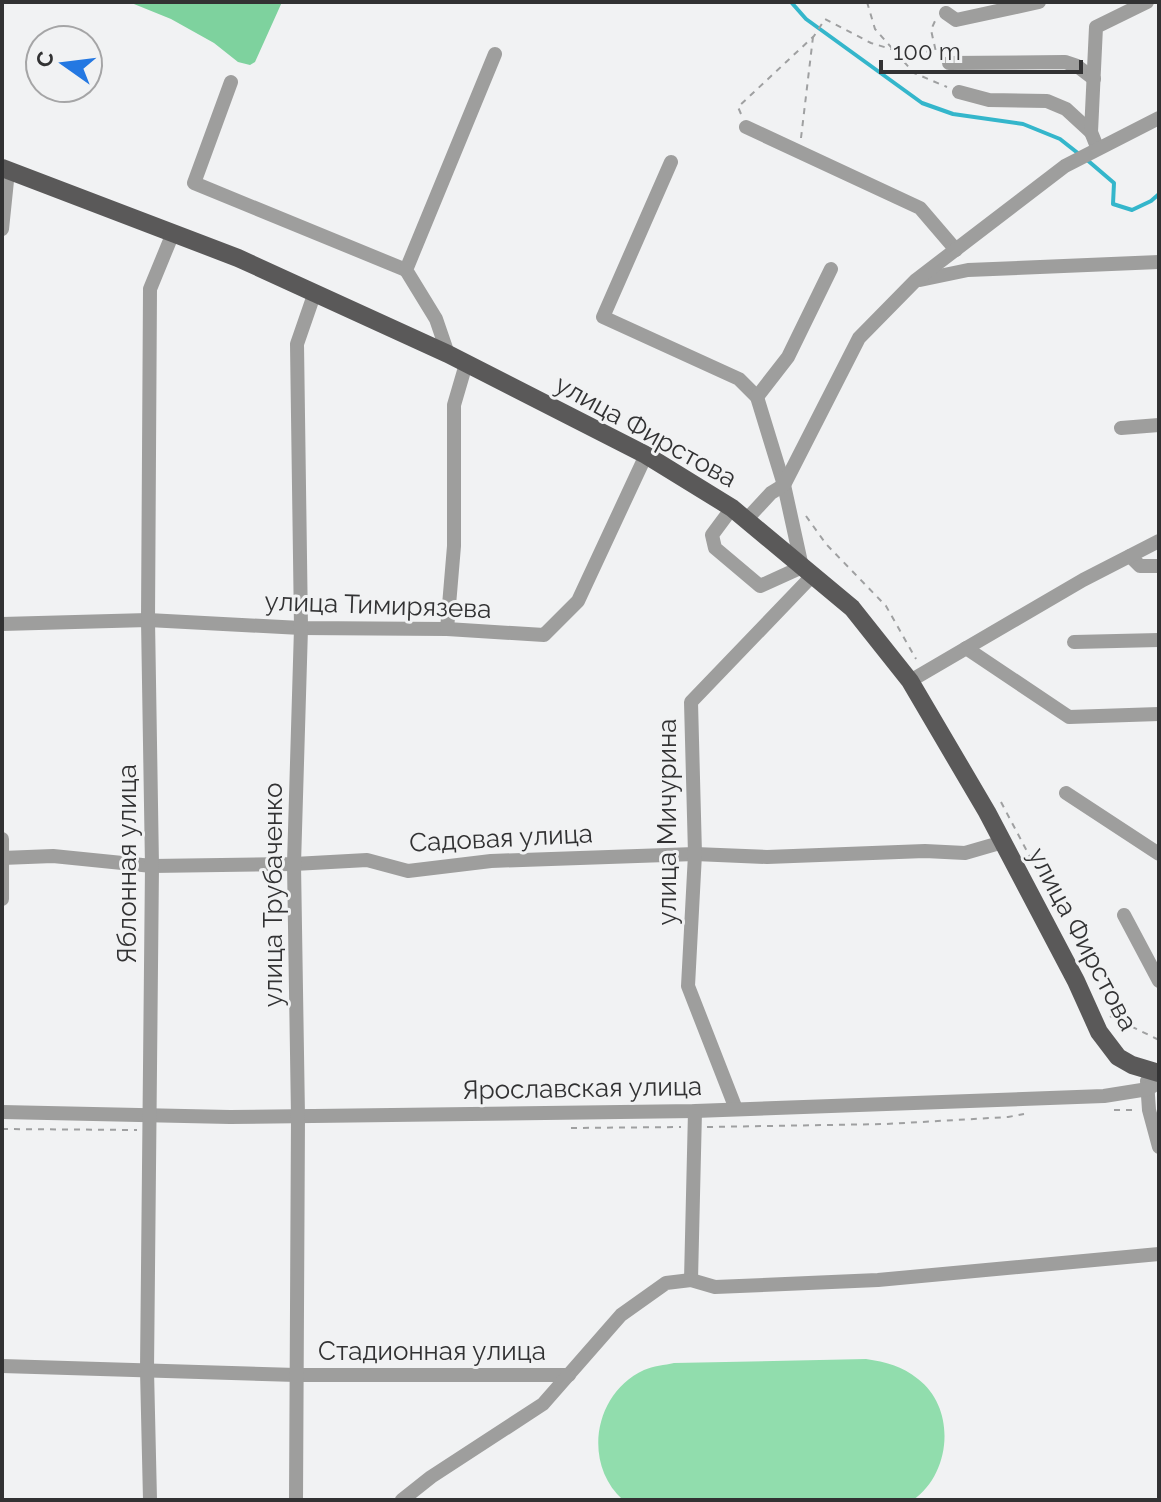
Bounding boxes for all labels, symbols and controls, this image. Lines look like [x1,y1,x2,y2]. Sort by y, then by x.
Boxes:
north arrow [24,24,104,104]
scale bar [881,24,1081,74]
text: 100 m [893,37,961,66]
text: С [30,49,59,70]
street label: улица Фирстова [550,369,742,493]
street label: улица Тимирязева [264,586,492,624]
street label: улица Мичурина [652,719,682,925]
street label: Яблонная улица [112,764,142,964]
street label: улица Трубаченко [258,783,288,1007]
street label: Садовая улица [409,818,593,858]
street label: улица Фирстова [1022,842,1144,1036]
street label: Ярославская улица [462,1071,702,1105]
street label: Стадионная улица [318,1336,546,1366]

